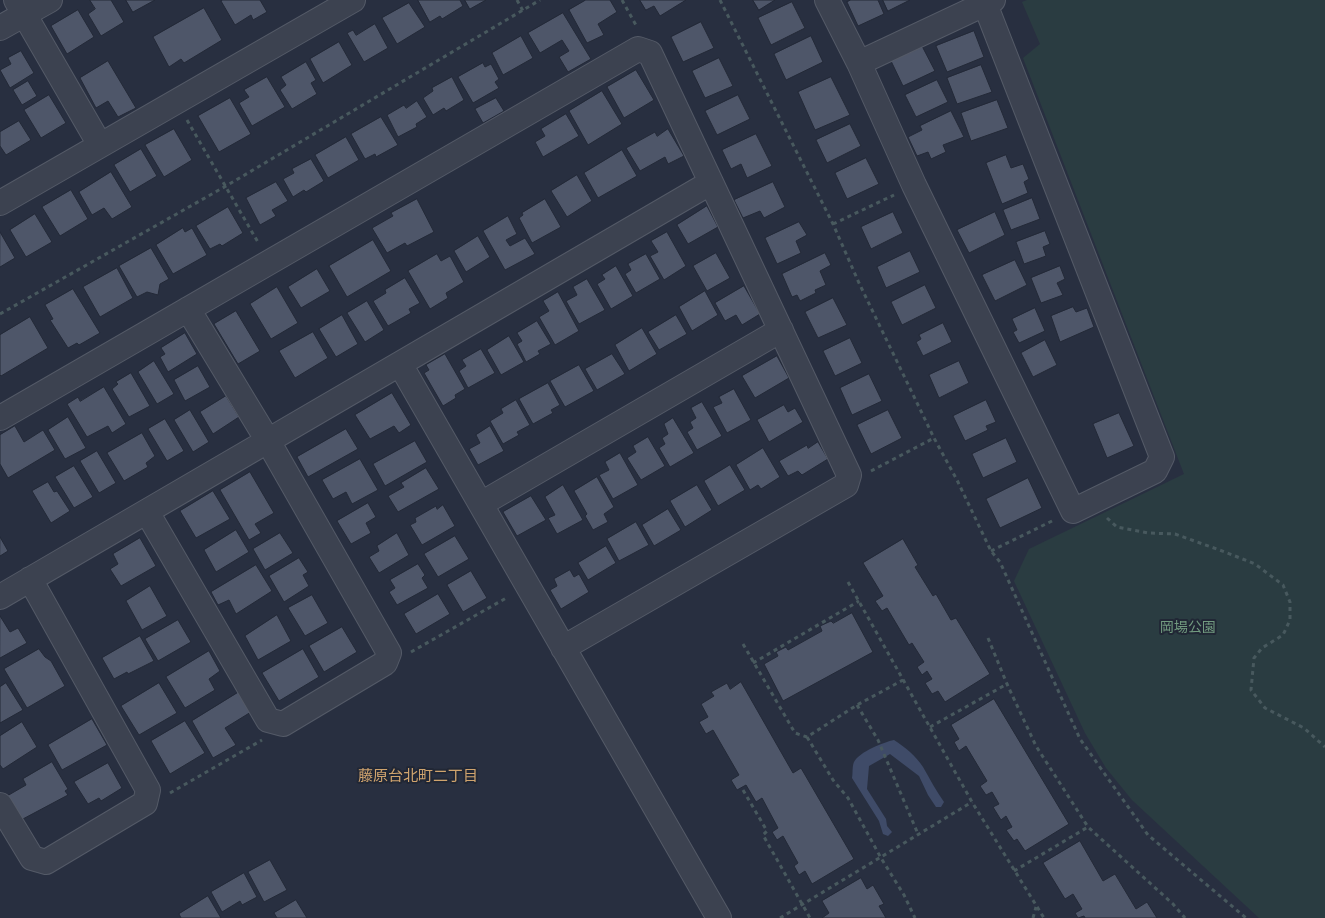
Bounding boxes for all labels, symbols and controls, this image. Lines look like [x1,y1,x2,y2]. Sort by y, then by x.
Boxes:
park label: 岡場公園 [1160,620,1216,636]
district label: 藤原台北町二丁目 [358,768,478,786]

